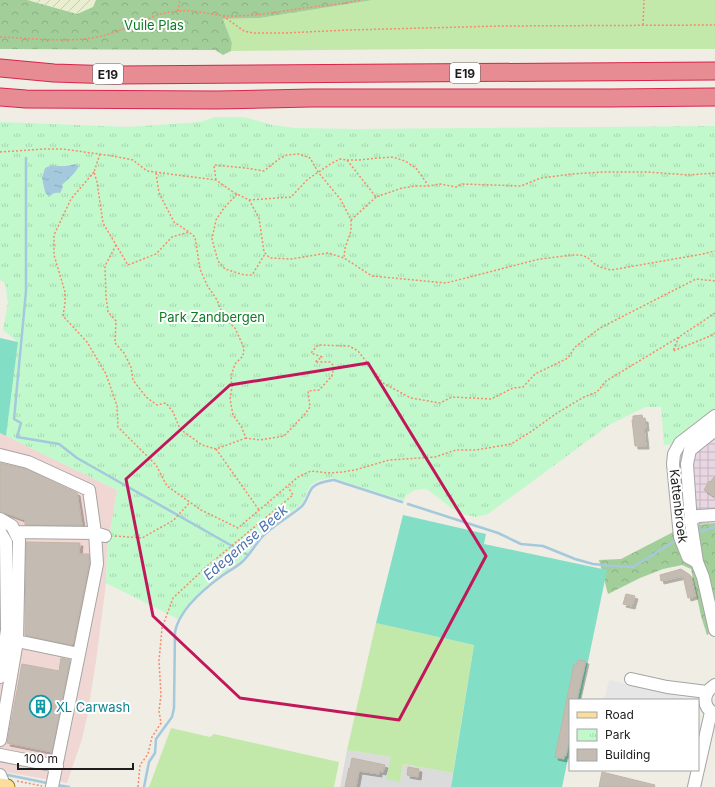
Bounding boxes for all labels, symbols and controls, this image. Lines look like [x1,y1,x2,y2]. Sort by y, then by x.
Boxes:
park label: Vuile Plas [124,17,184,33]
road number: E19 [450,63,480,83]
road number: E19 [93,64,123,84]
park label: Park Zandbergen [159,309,265,325]
street label: Kattenbroek [667,468,691,544]
water label: Edegemse Beek [199,501,291,583]
building icon: XL Carwash [27,694,53,720]
place label: XL Carwash [56,699,130,715]
legend [569,699,699,771]
text: Road [605,707,634,722]
text: Park [605,727,631,742]
scale bar [18,745,133,771]
text: Building [605,747,650,762]
text: 100 m [24,751,58,766]

